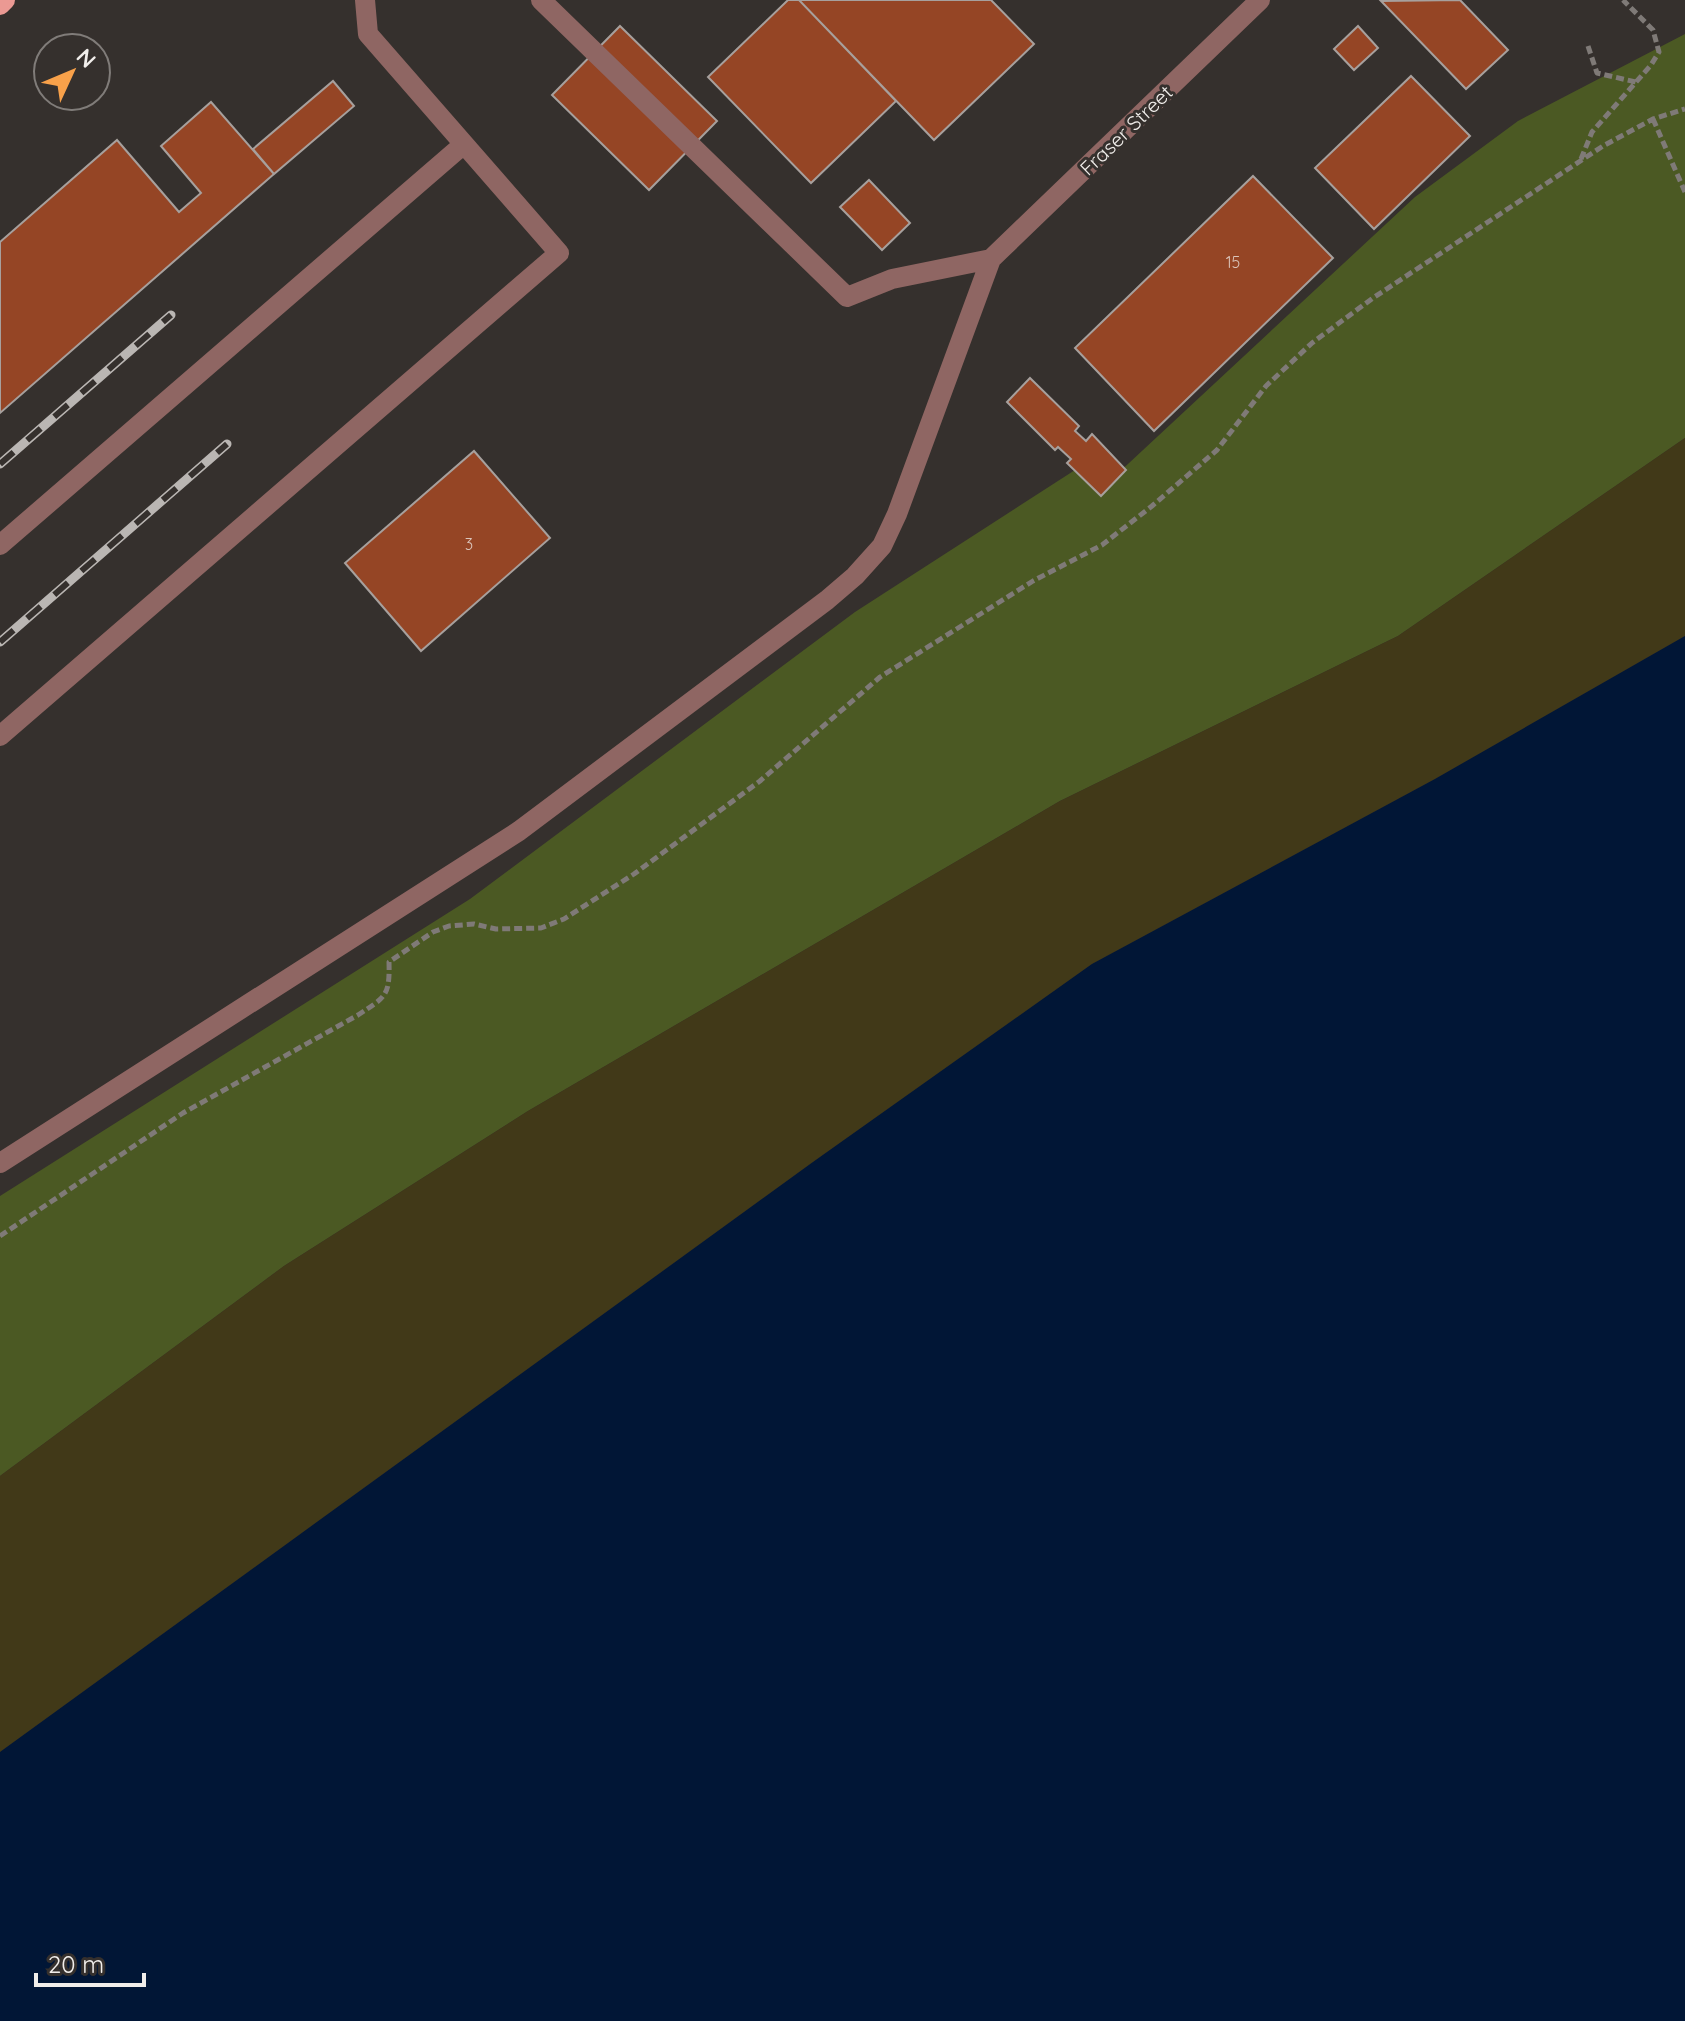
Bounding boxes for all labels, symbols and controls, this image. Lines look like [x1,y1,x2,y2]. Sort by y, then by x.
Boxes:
north arrow [32,32,112,112]
text: N [71,43,102,74]
street label: Fraser Street [1074,79,1178,180]
house number: 15 [1226,252,1240,272]
house number: 3 [465,534,473,554]
scale bar [36,1937,144,1987]
text: 20 m [48,1949,104,1979]

